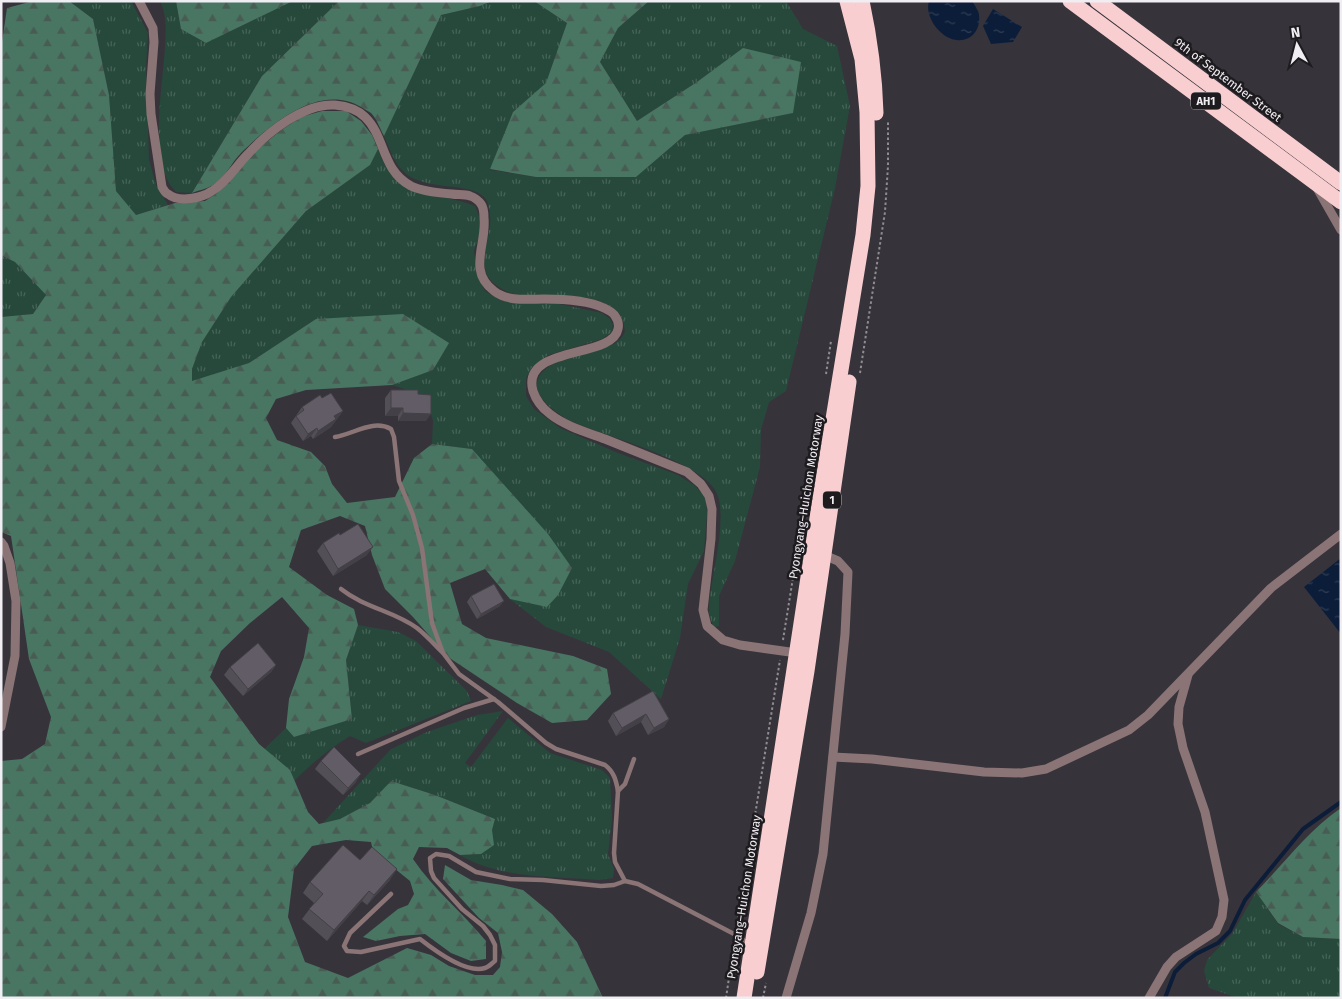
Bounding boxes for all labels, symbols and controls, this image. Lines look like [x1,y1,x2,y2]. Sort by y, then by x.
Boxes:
north arrow [1272,20,1322,70]
text: N [1290,24,1301,42]
street label: 9th of September Street [1172,35,1285,125]
road number: AH1 [1191,92,1221,110]
street label: Pyongyang–Huichon Motorway [786,414,826,580]
road number: 1 [823,492,841,508]
street label: Pyongyang–Huichon Motorway [724,814,764,980]

